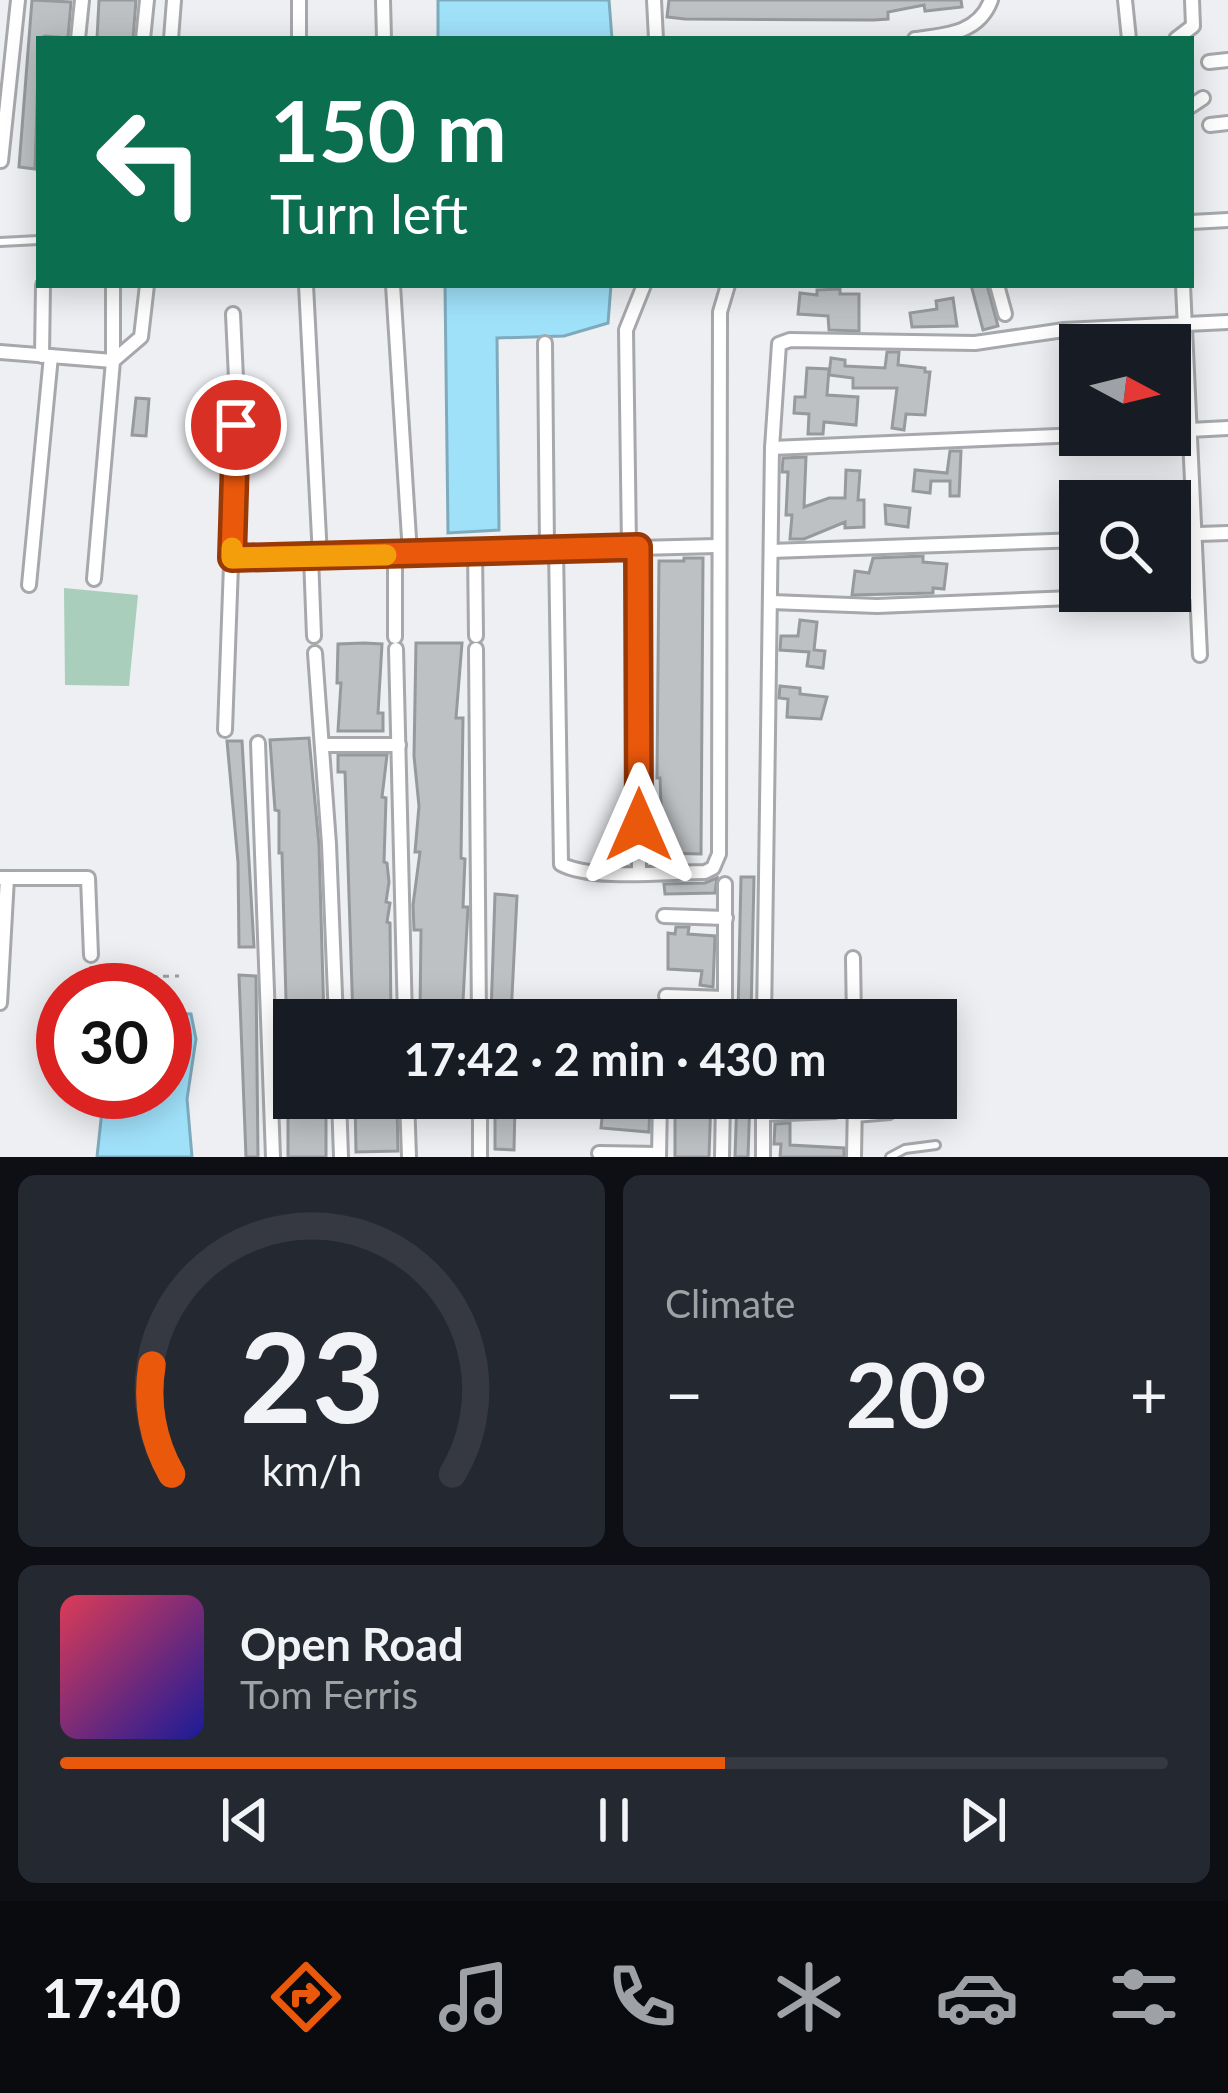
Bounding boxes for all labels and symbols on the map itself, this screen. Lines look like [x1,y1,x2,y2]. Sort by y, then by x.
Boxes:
north arrow [1059,324,1191,456]
pin [185,374,287,476]
position arrow [576,762,702,888]
speed limit sign: 30 [36,963,192,1119]

